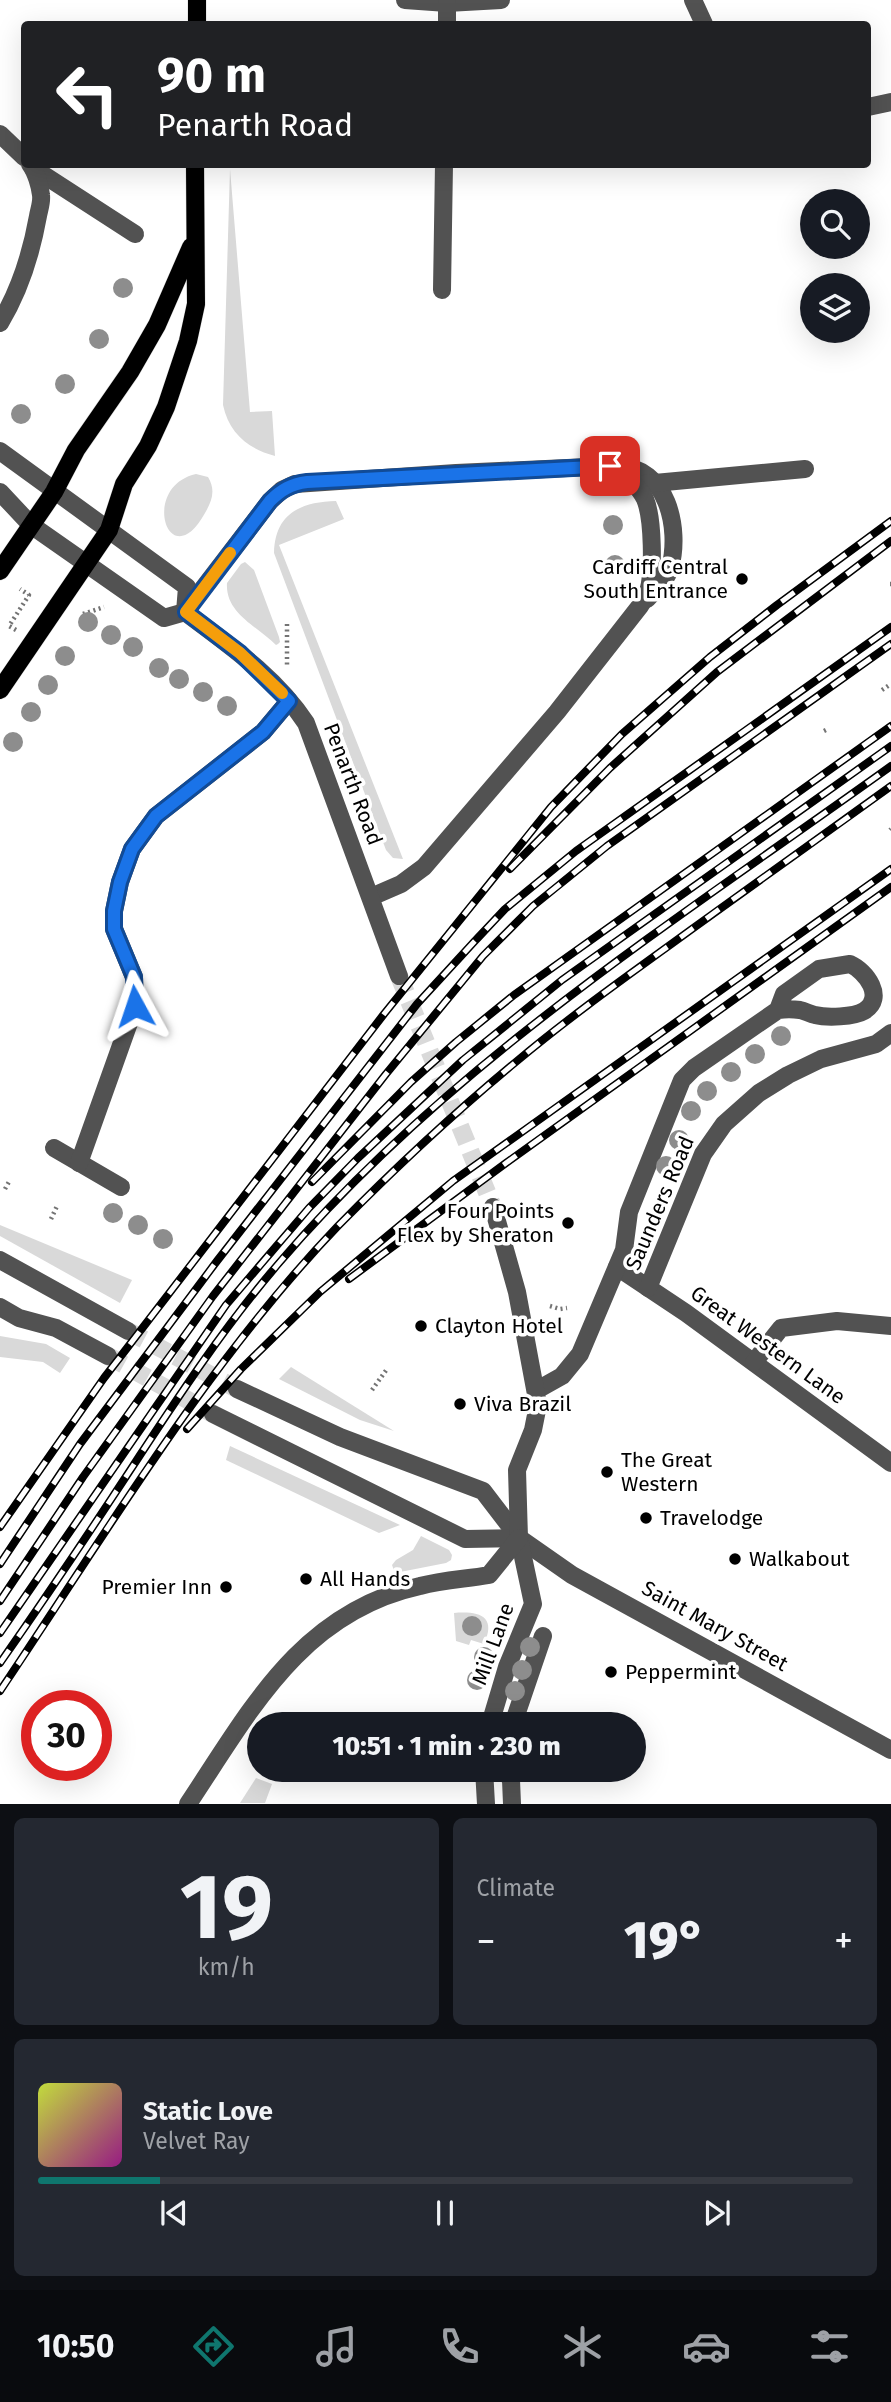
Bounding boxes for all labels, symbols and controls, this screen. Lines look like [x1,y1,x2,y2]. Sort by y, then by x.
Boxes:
text: 90 m [157,46,266,105]
icon: left [42,49,133,140]
text: Penarth Road [157,106,353,144]
map controls [800,189,870,343]
button: search [800,189,870,259]
button: layers [800,273,870,343]
pin [580,436,640,496]
icon: arrive [591,447,629,485]
place label: Cardiff Central South Entrance [584,554,728,604]
marker: Cardiff Central South Entrance [734,571,750,587]
street label: Penarth Road [318,719,388,849]
position arrow [98,969,172,1043]
street label: Saunders Road [620,1132,700,1274]
place label: Four Points Flex by Sheraton [397,1198,554,1248]
marker: Four Points Flex by Sheraton [560,1215,576,1231]
street label: Great Western Lane [686,1280,850,1410]
place label: Clayton Hotel [435,1313,563,1339]
marker: Clayton Hotel [413,1318,429,1334]
place label: Viva Brazil [474,1391,571,1417]
marker: Viva Brazil [452,1396,468,1412]
place label: The Great Western [621,1447,713,1497]
marker: The Great Western [599,1464,615,1480]
place label: Travelodge [660,1505,763,1531]
marker: Travelodge [638,1510,654,1526]
place label: Walkabout [749,1546,850,1572]
marker: Walkabout [727,1551,743,1567]
place label: All Hands [320,1566,410,1592]
marker: All Hands [298,1571,314,1587]
place label: Premier Inn [101,1574,212,1600]
street label: Saint Mary Street [637,1575,793,1677]
marker: Premier Inn [218,1579,234,1595]
street label: Mill Lane [466,1599,520,1689]
place label: Peppermint [625,1659,737,1685]
marker: Peppermint [603,1664,619,1680]
speed limit sign: 30 [21,1690,112,1781]
text: 10:51 · 1 min · 230 m [332,1731,561,1762]
text: 19 [180,1853,273,1962]
text: Climate [477,1874,555,1902]
text: 19° [624,1909,705,1972]
text: − [477,1918,496,1964]
text: + [834,1918,853,1964]
text: km/h [198,1953,255,1981]
text: Static Love [143,2096,273,2127]
text: Velvet Ray [143,2127,250,2155]
icon: previous [155,2194,193,2232]
icon: pause [426,2194,464,2232]
icon: next [698,2194,736,2232]
icon: directions [189,2322,238,2371]
icon: music [312,2322,361,2371]
icon: phone [435,2322,484,2371]
icon: climate [558,2322,607,2371]
icon: car [682,2322,731,2371]
icon: filters [805,2322,854,2371]
text: 10:50 [37,2327,115,2365]

